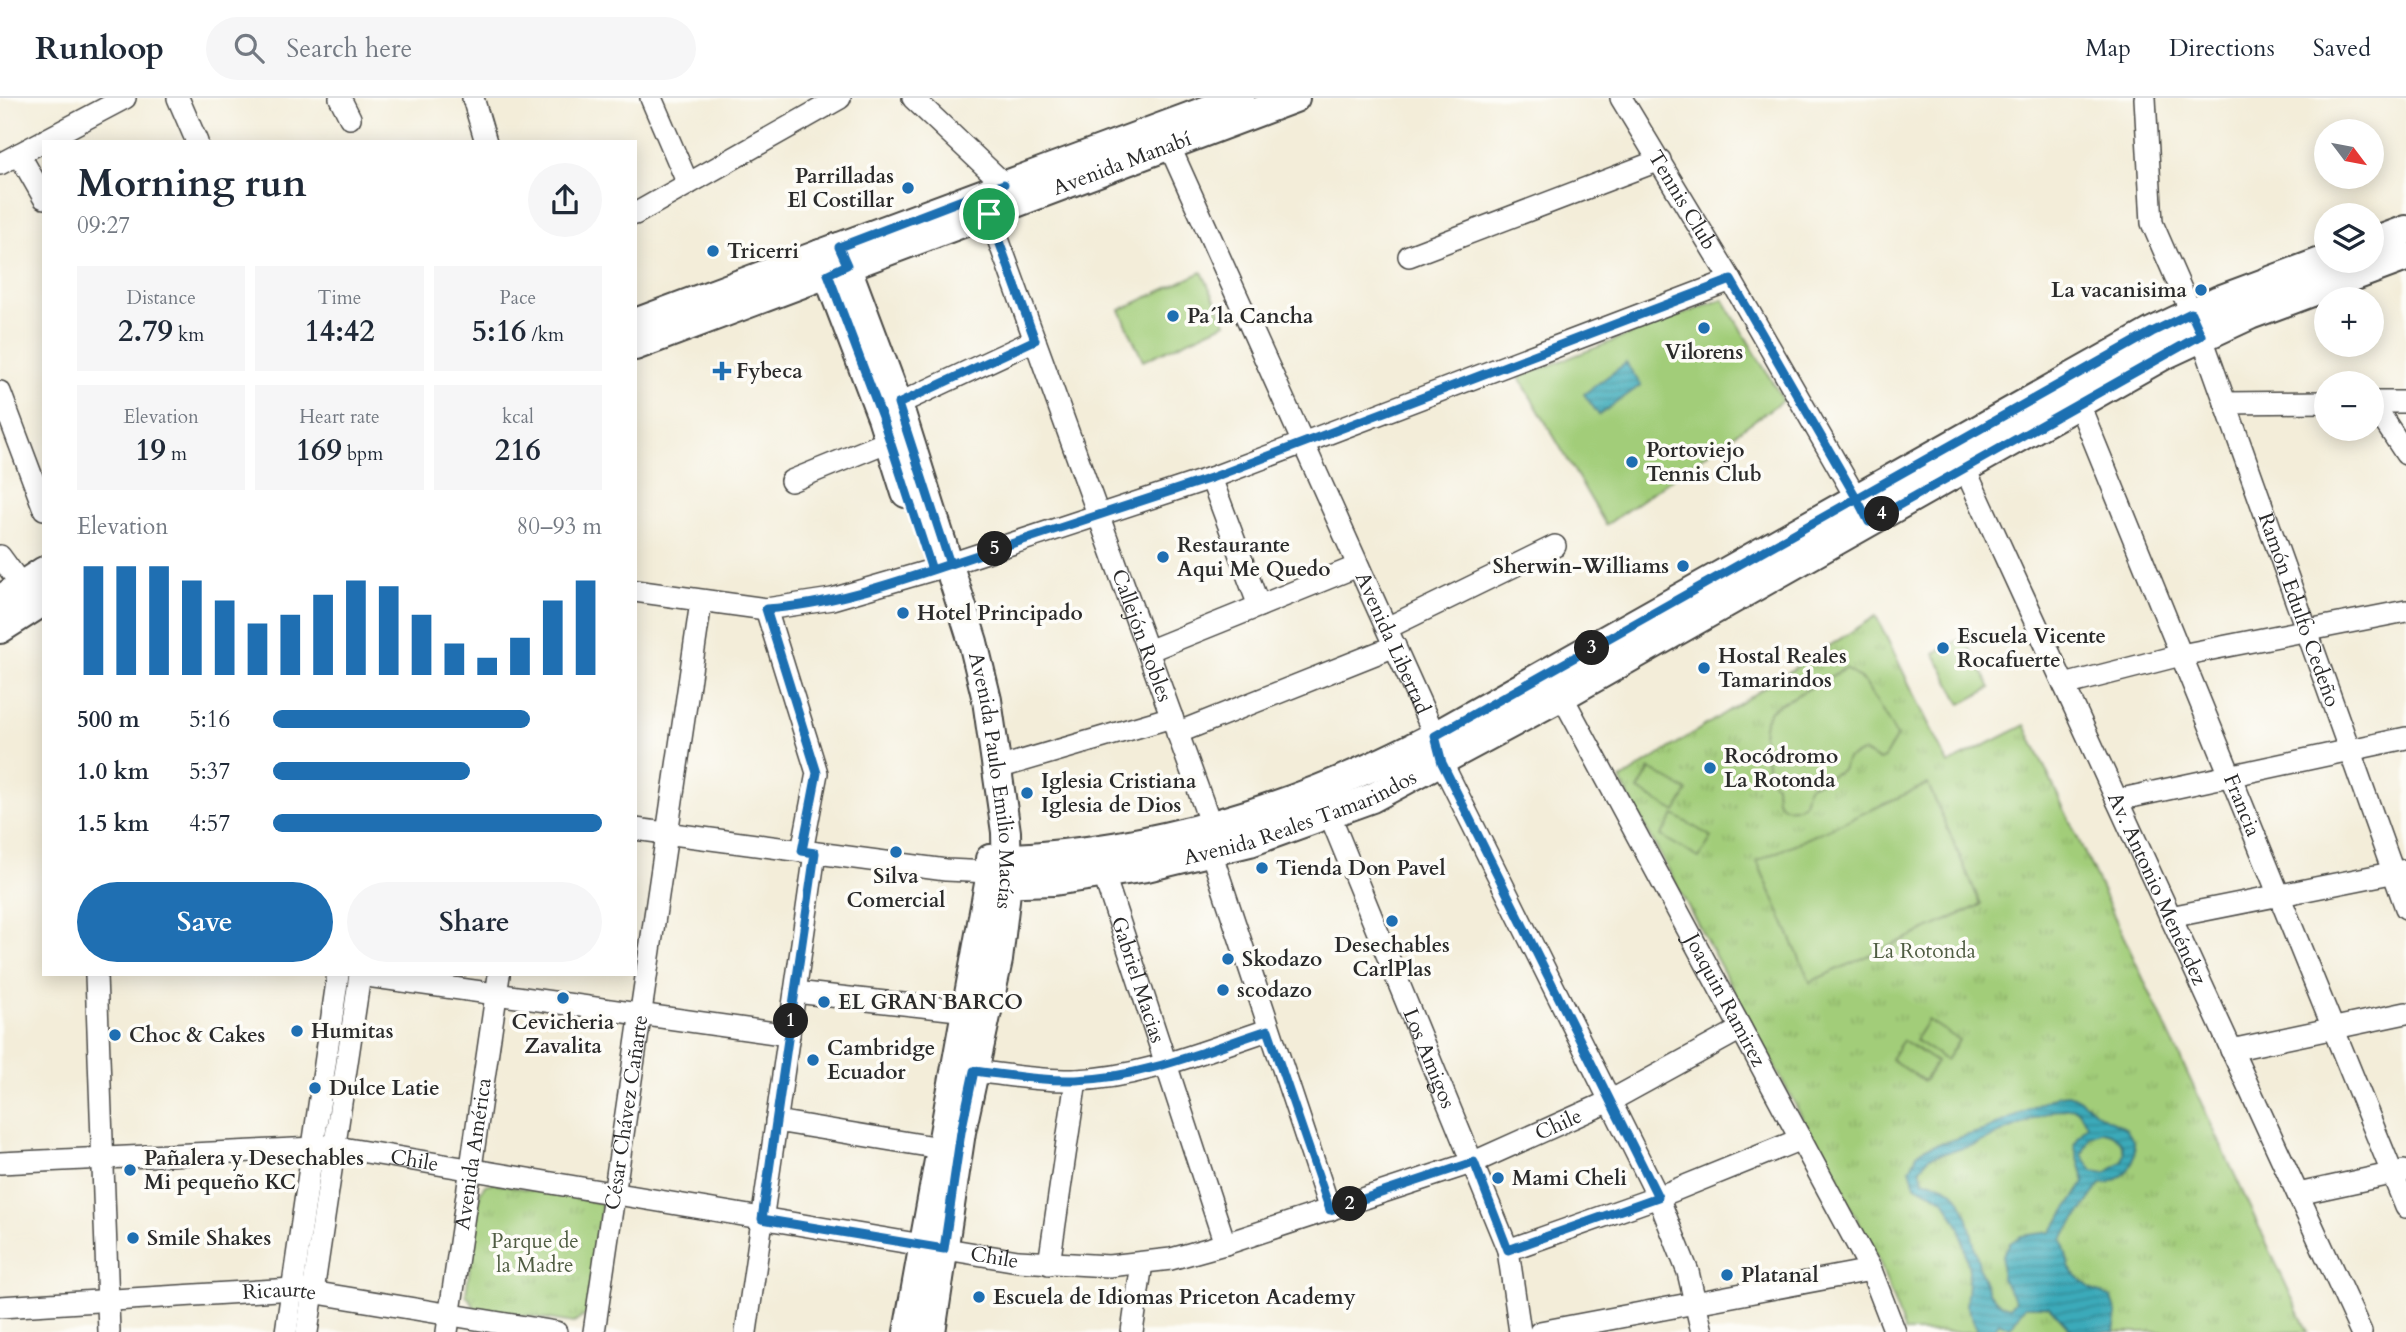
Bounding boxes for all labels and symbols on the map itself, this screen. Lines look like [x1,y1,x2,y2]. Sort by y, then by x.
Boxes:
north arrow [2314,119,2384,189]
street label: Avenida Manabí [1048,124,1195,202]
street label: Tennis Club [1641,145,1724,255]
place label: Parrilladas El Costillar [787,162,895,215]
marker: Parrilladas El Costillar [900,180,916,196]
pin [959,184,1019,244]
place label: Tricerri [727,237,799,266]
marker: Tricerri [705,243,721,259]
place label: La vacanisima [2051,276,2188,305]
marker: La vacanisima [2193,282,2209,298]
place label: Pa´la Cancha [1187,302,1314,331]
marker: Pa´la Cancha [1165,308,1181,324]
marker: Vilorens [1696,320,1712,336]
place label: Vilorens [1665,338,1743,367]
place label: Fybeca [736,357,803,386]
marker: Fybeca [714,363,730,379]
place label: Portoviejo Tennis Club [1646,436,1762,489]
marker: Portoviejo Tennis Club [1624,454,1640,470]
pin: 4 [1864,496,1899,532]
street label: Ramón Edulfo Cedeño [2251,508,2347,711]
place label: Restaurante Aqui Me Quedo [1177,531,1331,584]
pin: 5 [978,532,1012,566]
marker: Restaurante Aqui Me Quedo [1155,549,1171,565]
place label: Sherwin-Williams [1493,552,1669,581]
marker: Sherwin-Williams [1675,558,1691,574]
street label: Callejón Robles [1105,565,1179,706]
street label: Avenida Libertad [1348,567,1438,718]
place label: Hotel Principado [917,599,1083,628]
marker: Hotel Principado [895,605,911,621]
place label: Escuela Vicente Rocafuerte [1957,622,2106,675]
pin: 3 [1574,630,1610,666]
marker: Escuela Vicente Rocafuerte [1935,640,1951,656]
place label: Hostal Reales Tamarindos [1718,642,1847,695]
street label: Avenida Paulo Emilio Macías [961,649,1022,911]
marker: Hostal Reales Tamarindos [1696,660,1712,676]
place label: Rocódromo La Rotonda [1724,742,1838,795]
marker: Rocódromo La Rotonda [1702,760,1718,776]
street label: Avenida Reales Tamarindos [1180,762,1421,872]
place label: Iglesia Cristiana Iglesia de Dios [1041,767,1197,820]
street label: Francia [2217,769,2268,841]
marker: Iglesia Cristiana Iglesia de Dios [1019,785,1035,801]
street label: Av. Antonio Menéndez [2101,788,2215,990]
marker: Silva Comercial [888,844,904,860]
place label: Tienda Don Pavel [1276,854,1446,883]
marker: Tienda Don Pavel [1254,860,1270,876]
place label: Silva Comercial [847,862,945,915]
street label: Gabriel Macias [1104,913,1173,1047]
marker: Desechables CarlPlas [1384,913,1400,929]
street label: Joaquin Ramirez [1676,925,1774,1072]
place label: Desechables CarlPlas [1334,931,1450,984]
park label: La Rotonda [1872,937,1976,966]
place label: Skodazo [1242,945,1322,974]
marker: Skodazo [1220,951,1236,967]
place label: scodazo [1237,976,1312,1005]
marker: scodazo [1215,982,1231,998]
place label: EL GRAN BARCO [838,988,1023,1017]
marker: Cevicheria Zavalita [555,990,571,1006]
marker: EL GRAN BARCO [816,994,832,1010]
pin: 1 [774,1004,808,1038]
street label: Los Amigos [1396,1004,1463,1113]
place label: Cevicheria Zavalita [512,1008,615,1061]
street label: César Chávez Cañarte [598,1013,655,1212]
place label: Humitas [311,1017,393,1046]
place label: Choc & Cakes [129,1021,265,1050]
marker: Humitas [289,1023,305,1039]
marker: Choc & Cakes [107,1027,123,1043]
place label: Cambridge Ecuador [827,1034,935,1087]
marker: Cambridge Ecuador [805,1052,821,1068]
place label: Dulce Latie [329,1074,440,1103]
street label: Avenida América [448,1076,498,1232]
marker: Dulce Latie [307,1080,323,1096]
street label: Chile [1530,1101,1586,1147]
street label: Chile [388,1142,441,1178]
place label: Pañalera y Desechables Mi pequeño KC [144,1144,364,1197]
marker: Pañalera y Desechables Mi pequeño KC [122,1162,138,1178]
place label: Mami Cheli [1512,1164,1627,1193]
marker: Mami Cheli [1490,1170,1506,1186]
pin: 2 [1332,1186,1368,1222]
place label: Smile Shakes [147,1224,271,1253]
park label: Parque de la Madre [491,1227,579,1280]
marker: Smile Shakes [125,1230,141,1246]
street label: Chile [968,1239,1021,1275]
place label: Platanal [1741,1261,1819,1290]
marker: Platanal [1719,1267,1735,1283]
street label: Ricaurte [241,1275,319,1307]
place label: Escuela de Idiomas Priceton Academy [993,1283,1356,1312]
marker: Escuela de Idiomas Priceton Academy [971,1289,987,1305]

